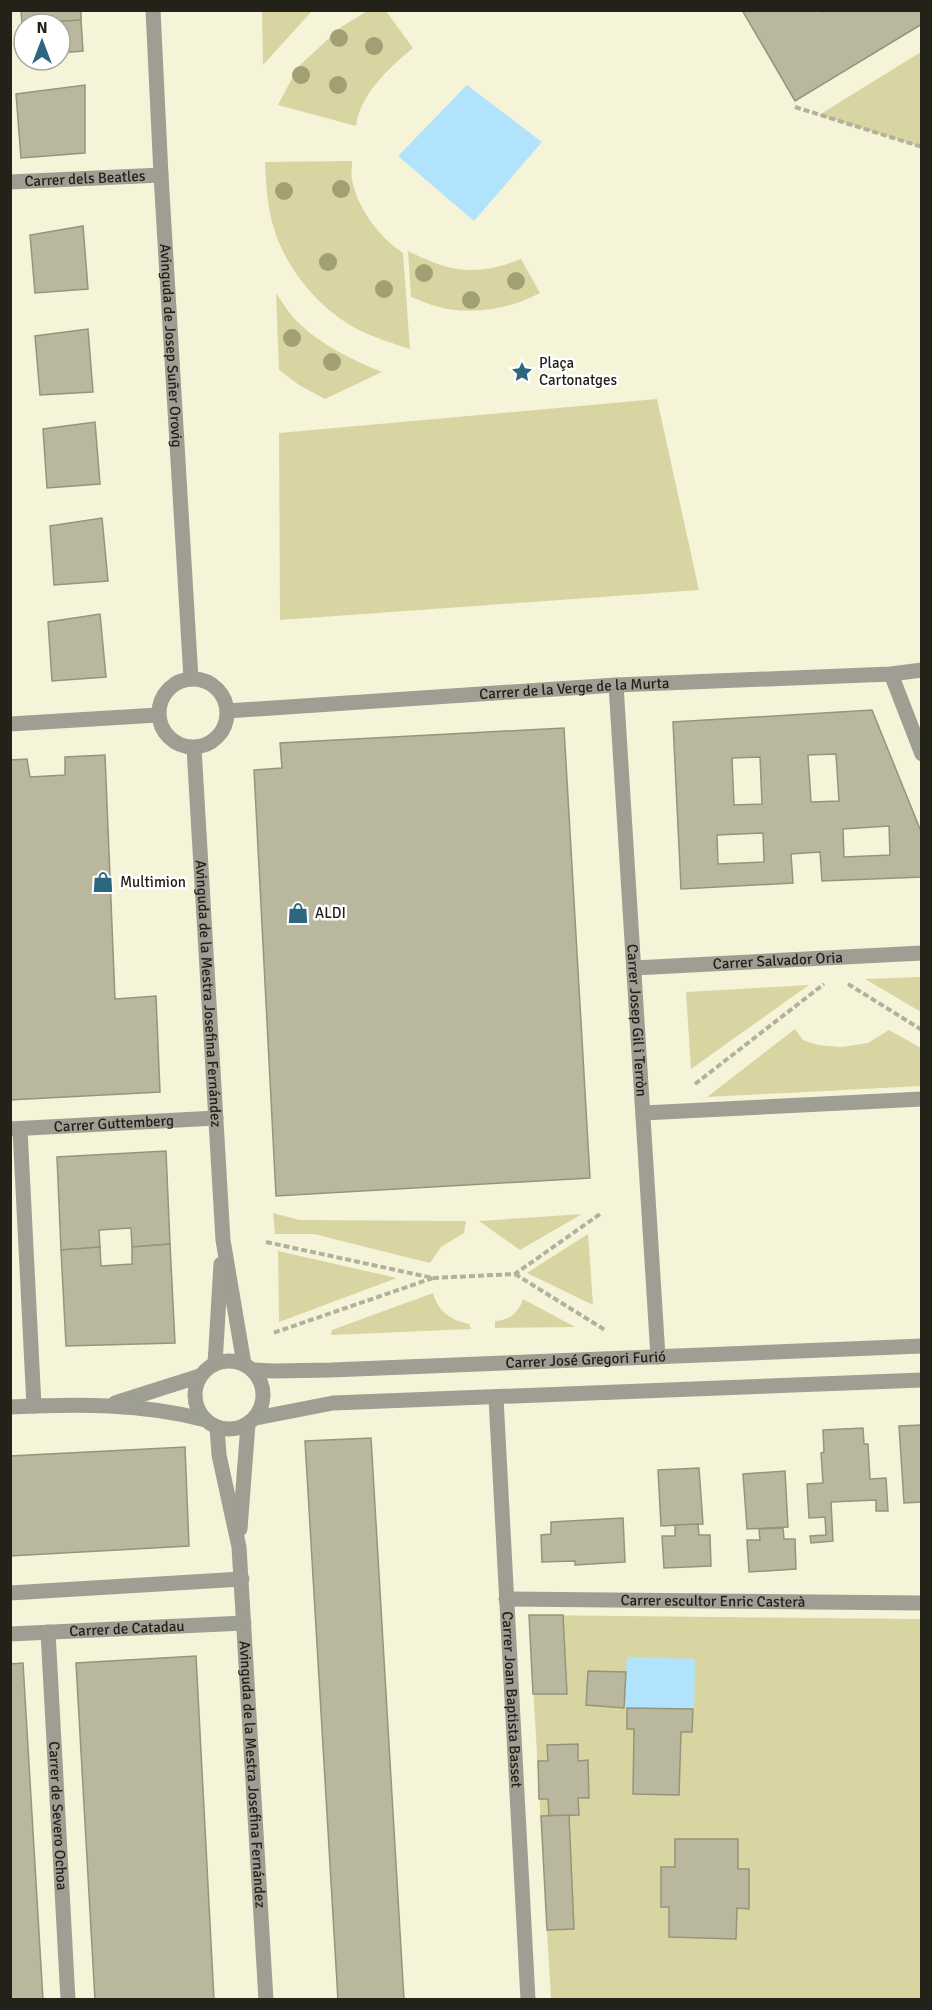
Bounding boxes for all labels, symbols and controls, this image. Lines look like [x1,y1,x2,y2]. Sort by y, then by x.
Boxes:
north arrow [12,12,72,72]
text: N [36,18,48,38]
street label: Carrer dels Beatles [24,167,146,190]
street label: Avinguda de Josep Suñer Orovig [156,243,186,448]
place label: Plaça Cartonatges [539,354,618,389]
place icon: Plaça Cartonatges [510,360,534,384]
street label: Carrer de la Verge de la Murta [479,674,670,703]
street label: Avinguda de la Mestra Josefina Fernández [192,859,225,1128]
shop icon: Multimion [91,870,115,894]
place label: Multimion [120,873,186,891]
shop icon: ALDI [286,901,310,925]
place label: ALDI [315,904,346,922]
street label: Carrer Josep Gil i Terròn [623,943,651,1097]
street label: Carrer Salvador Oria [712,948,843,973]
street label: Carrer Guttemberg [53,1111,174,1136]
street label: Carrer José Gregori Furió [505,1347,666,1372]
street label: Carrer escultor Enric Casterà [621,1591,805,1611]
street label: Carrer Joan Baptista Basset [498,1611,526,1788]
street label: Carrer de Catadau [69,1617,185,1640]
street label: Avinguda de la Mestra Josefina Fernández [236,1640,270,1909]
street label: Carrer de Severo Ochoa [45,1741,71,1891]

